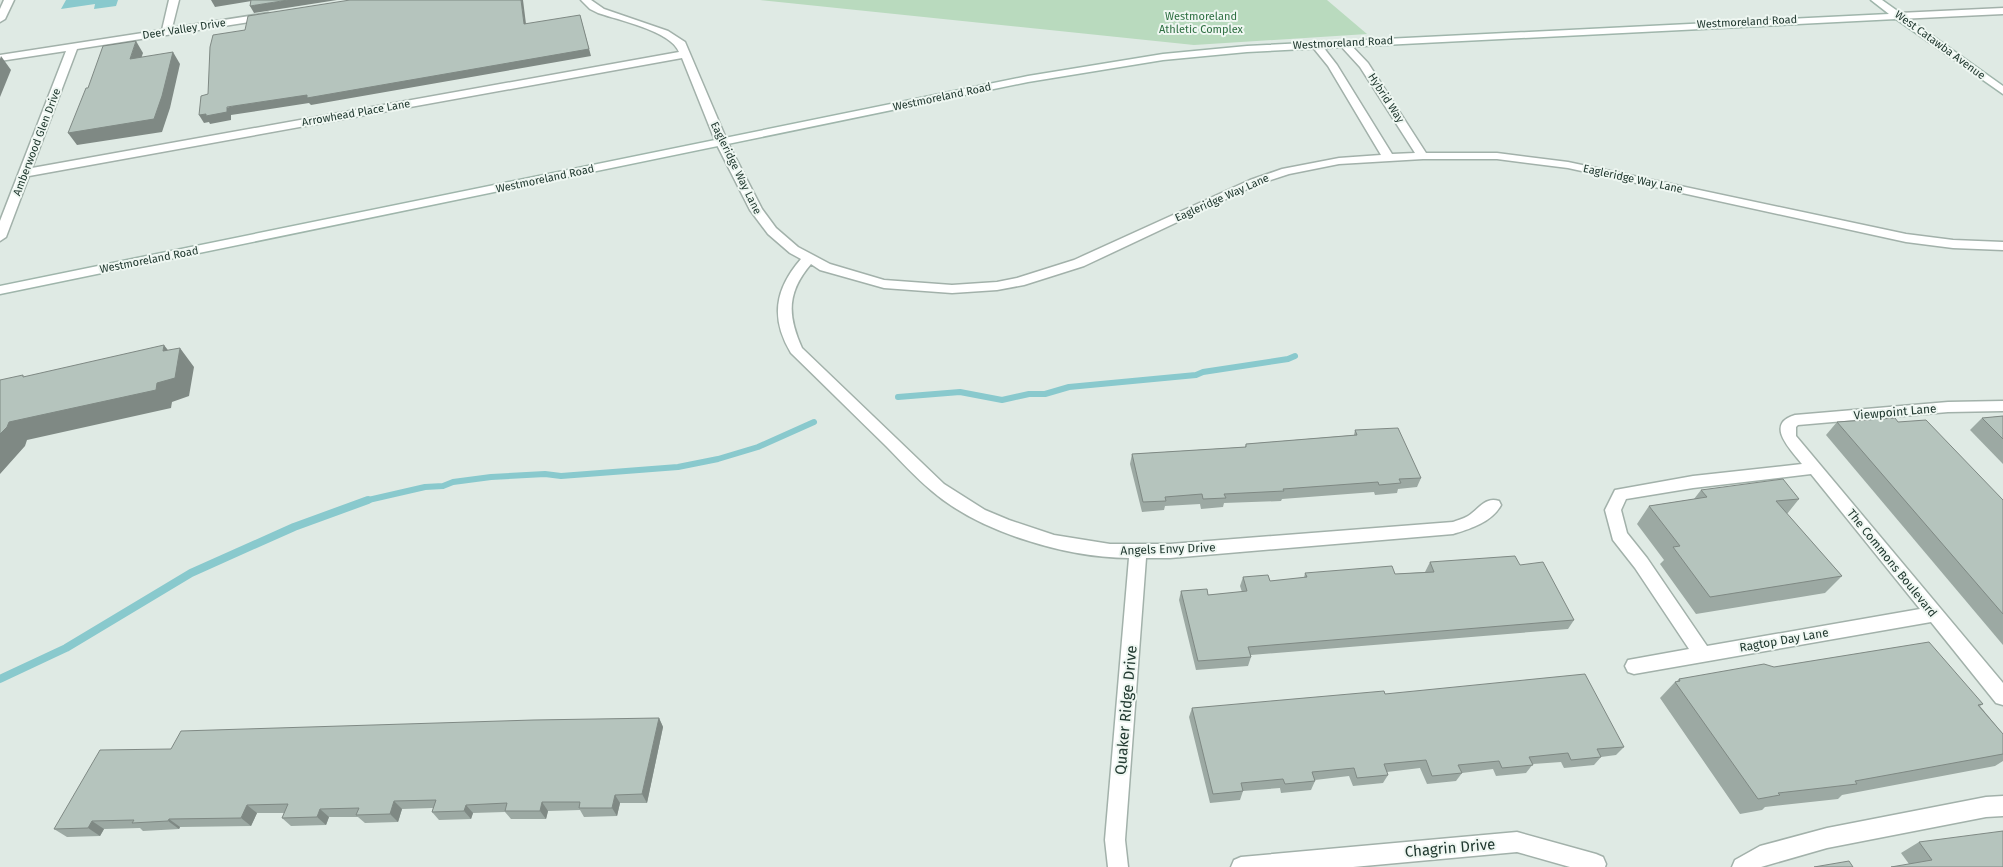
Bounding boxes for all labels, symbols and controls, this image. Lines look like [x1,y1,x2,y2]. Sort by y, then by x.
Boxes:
street label: West Catawba Avenue [1892,8,1988,82]
park label: Westmoreland Athletic Complex [1159,10,1244,36]
street label: Westmoreland Road [1697,13,1797,31]
street label: Deer Valley Drive [141,16,227,42]
street label: Westmoreland Road [1293,34,1393,52]
street label: Hybrid Way [1365,71,1407,126]
street label: Westmoreland Road [892,80,992,114]
street label: Amberwood Glen Drive [11,86,63,198]
street label: Arrowhead Place Lane [301,97,411,129]
street label: Eagleridge Way Lane [708,119,764,217]
street label: Westmoreland Road [495,162,595,196]
street label: Eagleridge Way Lane [1582,162,1684,196]
street label: Eagleridge Way Lane [1173,171,1271,225]
street label: Westmoreland Road [99,244,199,276]
street label: Viewpoint Lane [1853,401,1937,423]
street label: The Commons Boulevard [1844,506,1940,620]
street label: Angels Envy Drive [1120,540,1216,558]
street label: Ragtop Day Lane [1738,625,1830,655]
street label: Quaker Ridge Drive [1111,645,1141,775]
street label: Chagrin Drive [1404,835,1496,861]

